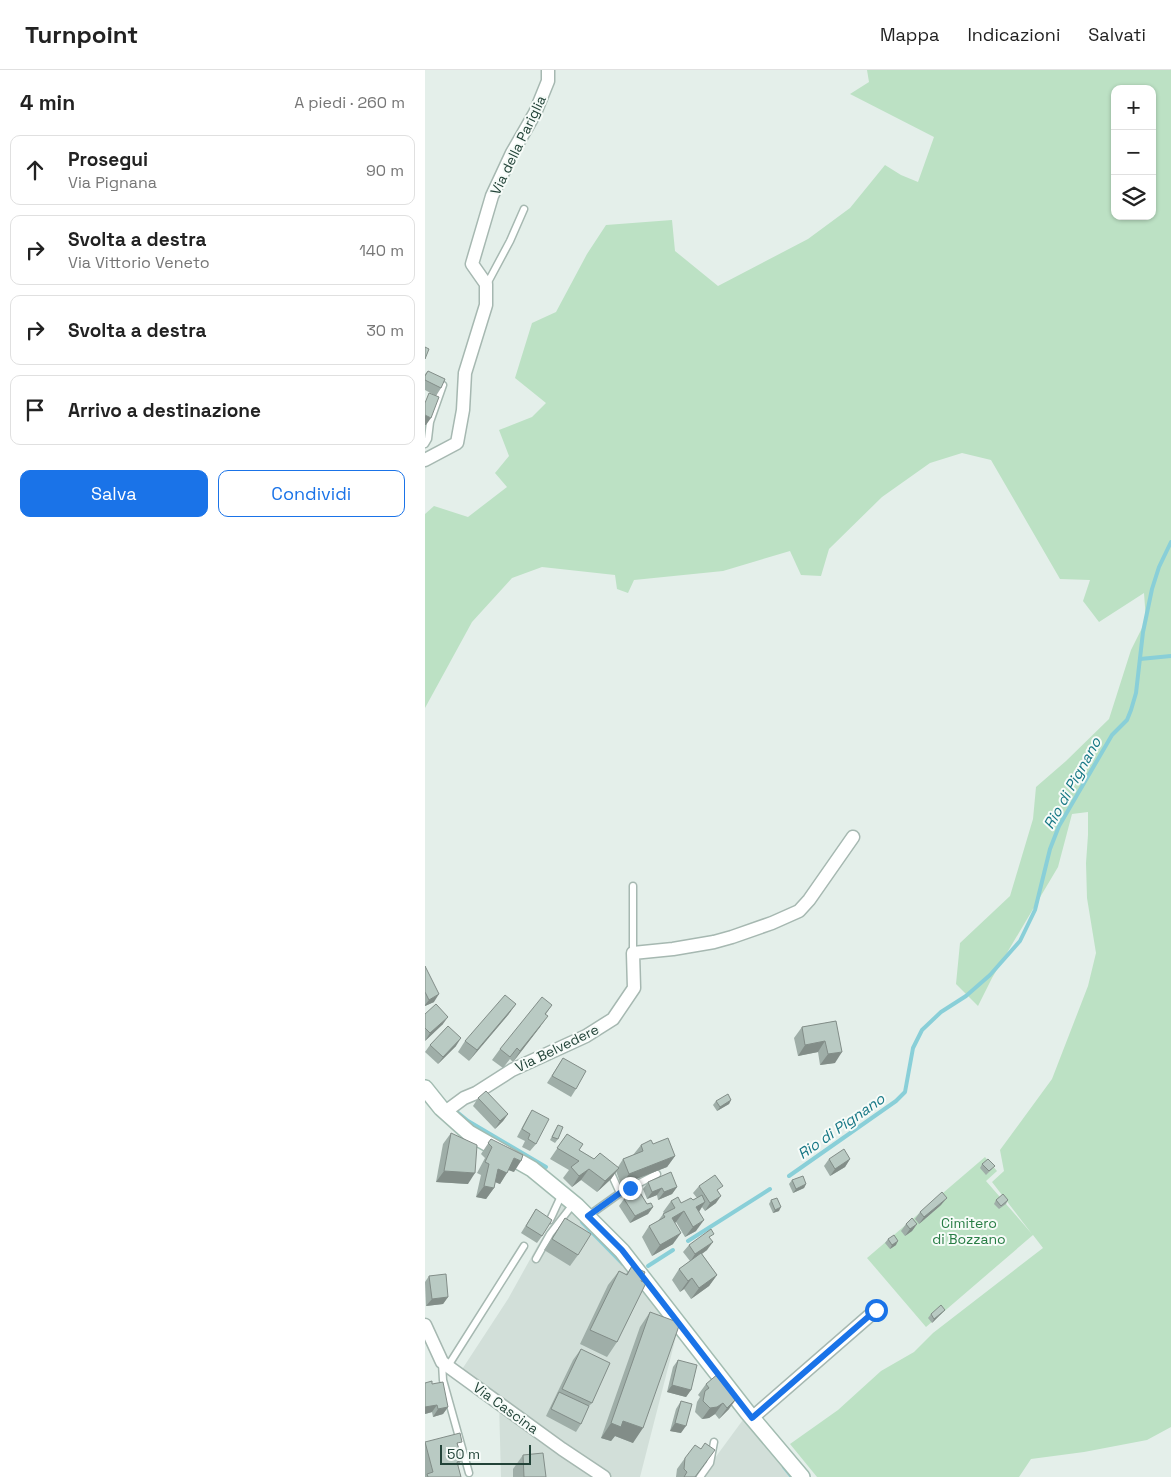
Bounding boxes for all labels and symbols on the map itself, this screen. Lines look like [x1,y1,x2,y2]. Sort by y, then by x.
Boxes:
street label: Via della Pariglia [486,92,550,198]
water label: Rio di Pignano [1039,733,1105,832]
street label: Via Belvedere [512,1020,602,1076]
water label: Rio di Pignano [794,1089,889,1163]
route end [619,1177,642,1200]
park label: Cimitero di Bozzano [932,1214,1006,1248]
route start [865,1299,888,1322]
street label: Via Cascina [470,1378,542,1438]
scale bar [440,1442,531,1465]

